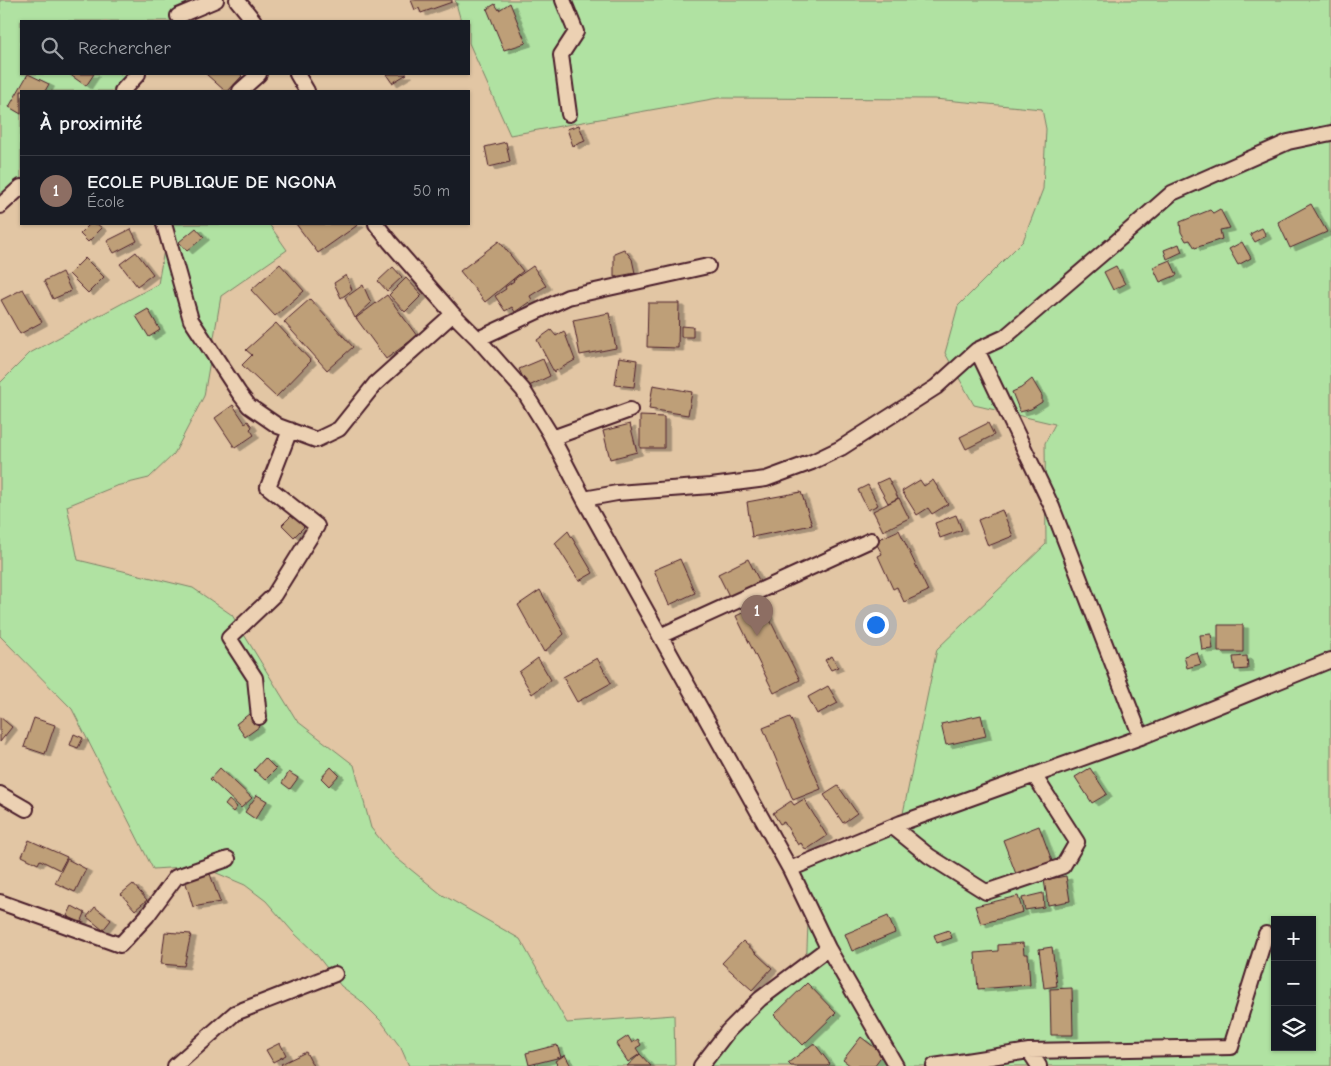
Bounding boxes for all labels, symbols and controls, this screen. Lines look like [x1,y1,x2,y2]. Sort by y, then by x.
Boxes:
search box [20,20,470,75]
icon: search [38,34,66,62]
text: Rechercher [78,37,171,59]
text: À proximité [40,111,142,135]
text: ECOLE PUBLIQUE DE NGONA [87,171,336,193]
text: 1 [53,182,59,200]
text: 50 m [413,182,450,200]
text: École [87,193,124,211]
pin: 1 [741,595,773,636]
your location [863,612,889,638]
map controls [1271,916,1316,1051]
button: + [1271,916,1316,961]
button: − [1271,961,1316,1006]
button: layers [1271,1006,1316,1051]

